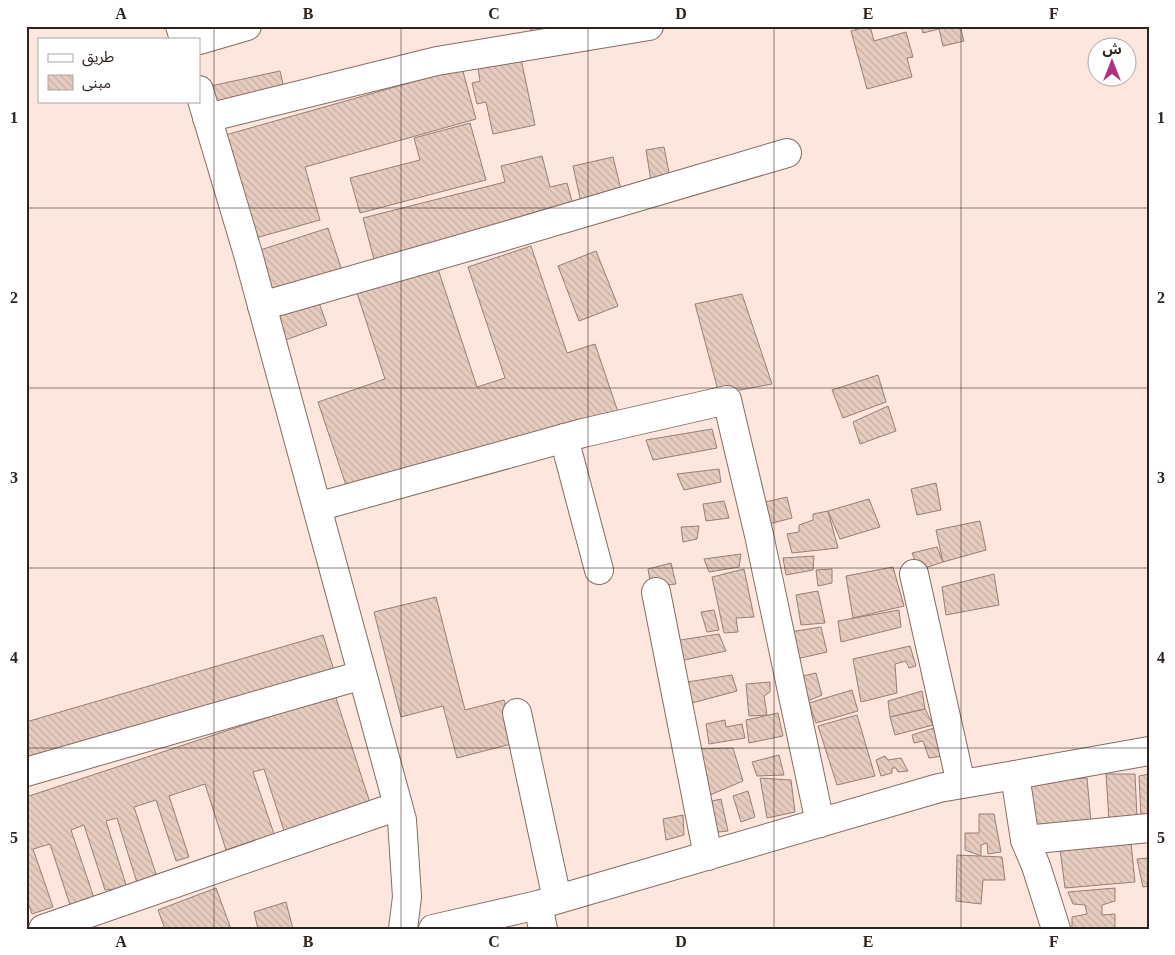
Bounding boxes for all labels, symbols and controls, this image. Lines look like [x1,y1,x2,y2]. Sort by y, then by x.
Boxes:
text: A [115,5,127,22]
text: B [303,5,314,22]
text: C [488,5,500,22]
text: D [675,5,687,22]
text: E [863,5,873,22]
text: F [1049,5,1059,22]
legend [38,38,200,102]
north arrow [1088,38,1138,88]
text: ش [1102,42,1122,57]
text: طريق [82,49,114,67]
text: مبنى [82,75,111,92]
text: 1 [10,109,18,126]
text: 1 [1157,109,1165,126]
text: 2 [10,289,18,306]
text: 2 [1157,289,1165,306]
text: 3 [10,469,18,486]
text: 3 [1157,469,1165,486]
text: 4 [10,649,18,666]
text: 4 [1157,649,1165,666]
text: 5 [10,829,18,846]
text: 5 [1157,829,1165,846]
text: A [115,933,127,950]
text: B [303,933,314,950]
text: C [488,933,500,950]
text: D [675,933,687,950]
text: E [863,933,873,950]
text: F [1049,933,1059,950]

